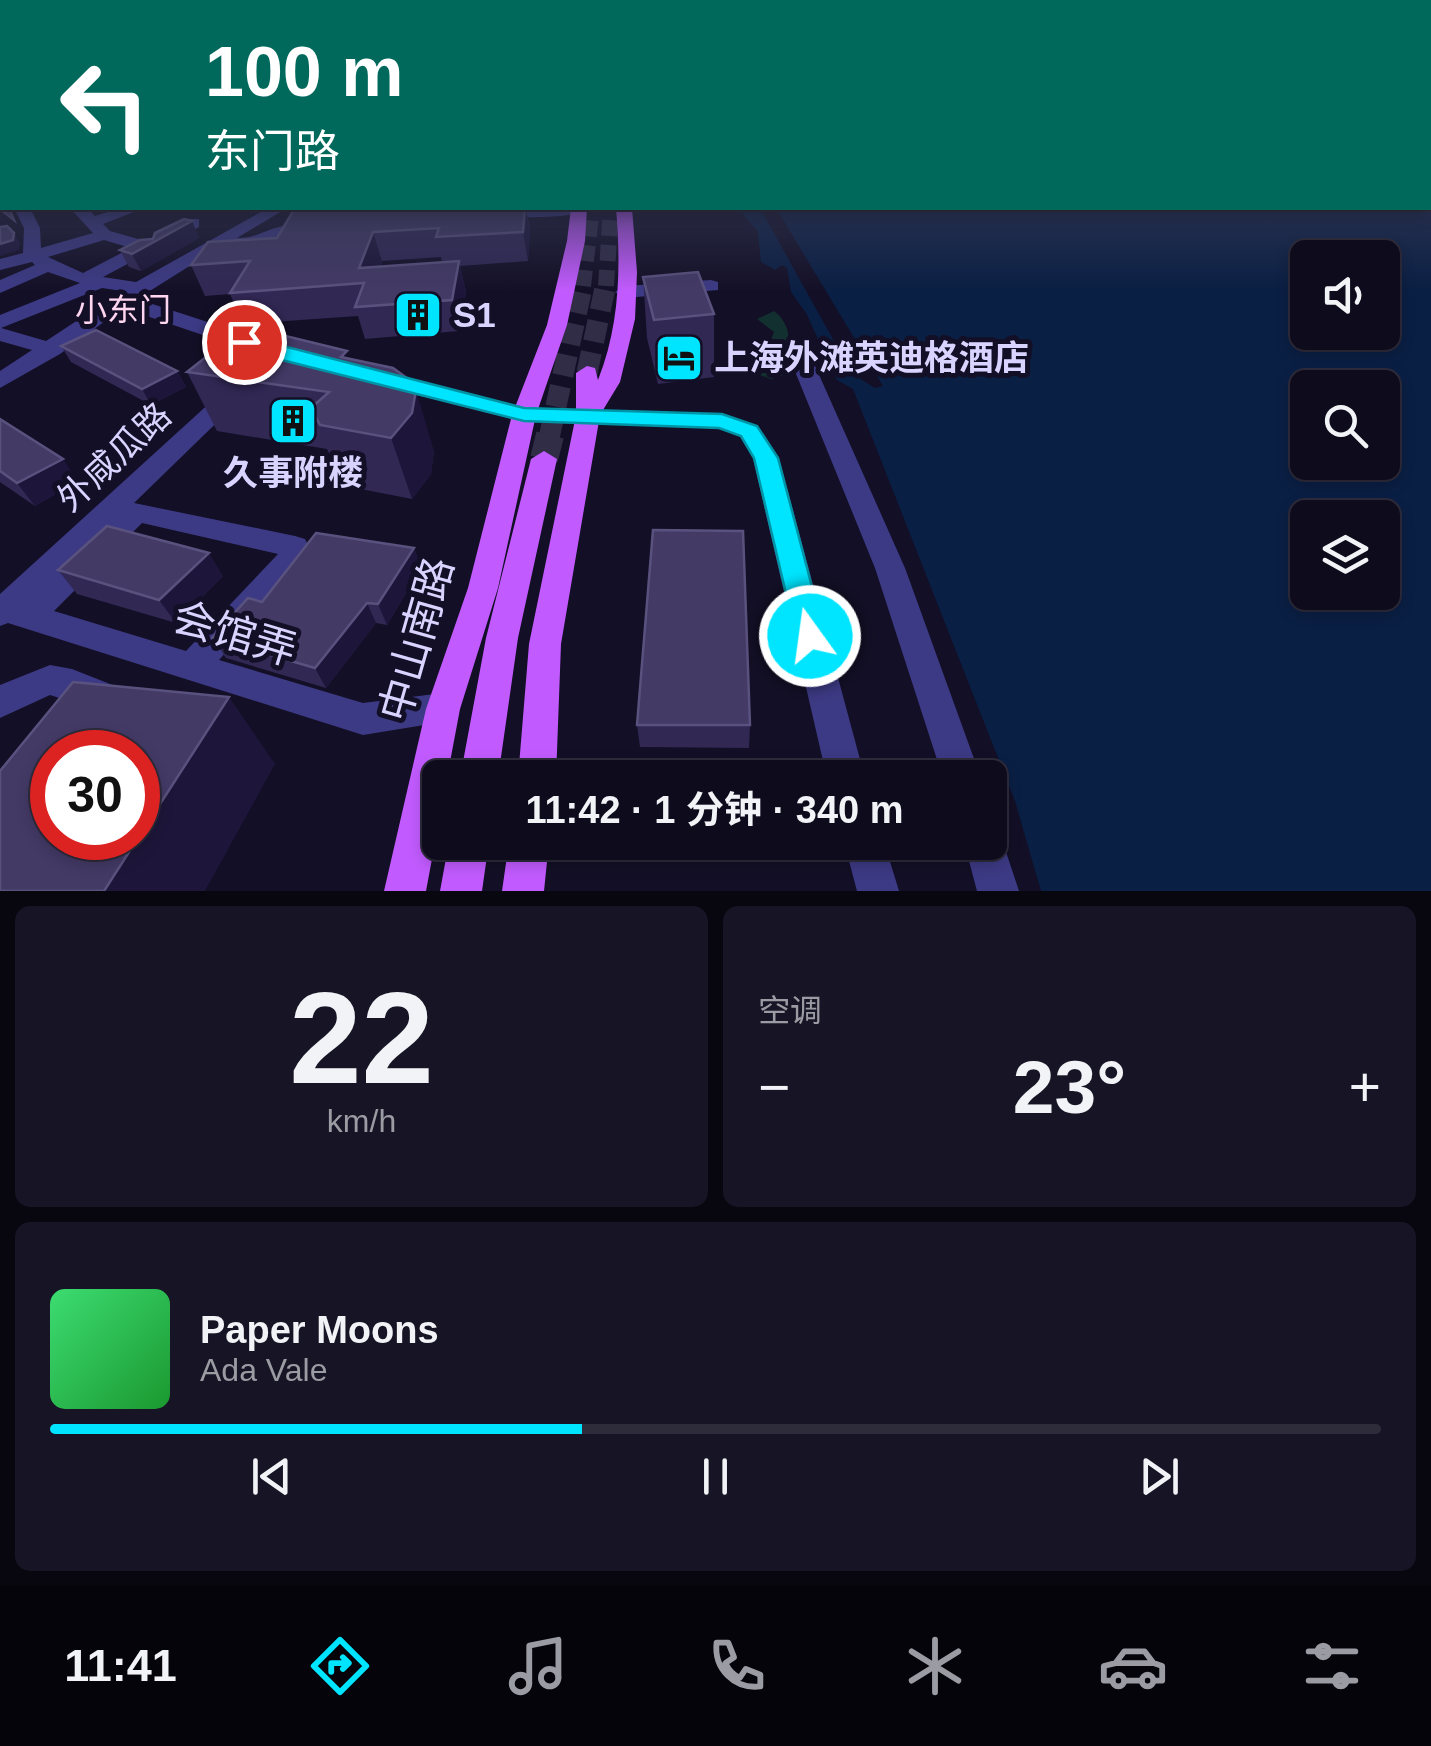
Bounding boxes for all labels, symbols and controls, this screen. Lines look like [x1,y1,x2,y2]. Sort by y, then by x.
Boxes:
text: 100 m [205,33,403,111]
icon: left [40,40,170,170]
text: 东门路 [205,126,340,177]
map controls [1290,240,1400,610]
button: sound [1290,240,1400,350]
building icon: S1 [392,289,444,341]
district label: 小东门 [75,292,171,328]
place label: S1 [453,295,496,334]
pin [202,300,287,385]
icon: arrive [217,315,272,370]
hotel icon: 上海外滩英迪格酒店 [653,332,705,384]
place label: 上海外滩英迪格酒店 [714,338,1029,377]
button: search [1290,370,1400,480]
street label: 外咸瓜路 [49,395,178,519]
building icon: 久事附楼 [267,395,319,447]
place label: 久事附楼 [223,453,363,492]
button: layers [1290,500,1400,610]
street label: 中山南路 [371,552,462,726]
position arrow [758,584,862,688]
street label: 会馆弄 [168,593,302,674]
speed limit sign: 30 [30,730,160,860]
text: 11:42 · 1 分钟 · 340 m [525,789,904,831]
text: 22 [289,965,434,1111]
text: 空调 [758,993,822,1029]
text: 23° [1013,1045,1126,1129]
text: − [758,1056,790,1118]
text: + [1349,1056,1381,1118]
text: km/h [327,1103,396,1139]
text: Paper Moons [200,1309,439,1351]
text: Ada Vale [200,1352,328,1388]
icon: previous [244,1449,299,1504]
icon: pause [688,1449,743,1504]
icon: next [1132,1449,1187,1504]
icon: directions [305,1631,375,1701]
icon: music [503,1631,573,1701]
icon: phone [702,1631,772,1701]
icon: climate [900,1631,970,1701]
icon: car [1098,1631,1168,1701]
icon: filters [1297,1631,1367,1701]
text: 11:41 [64,1640,177,1691]

